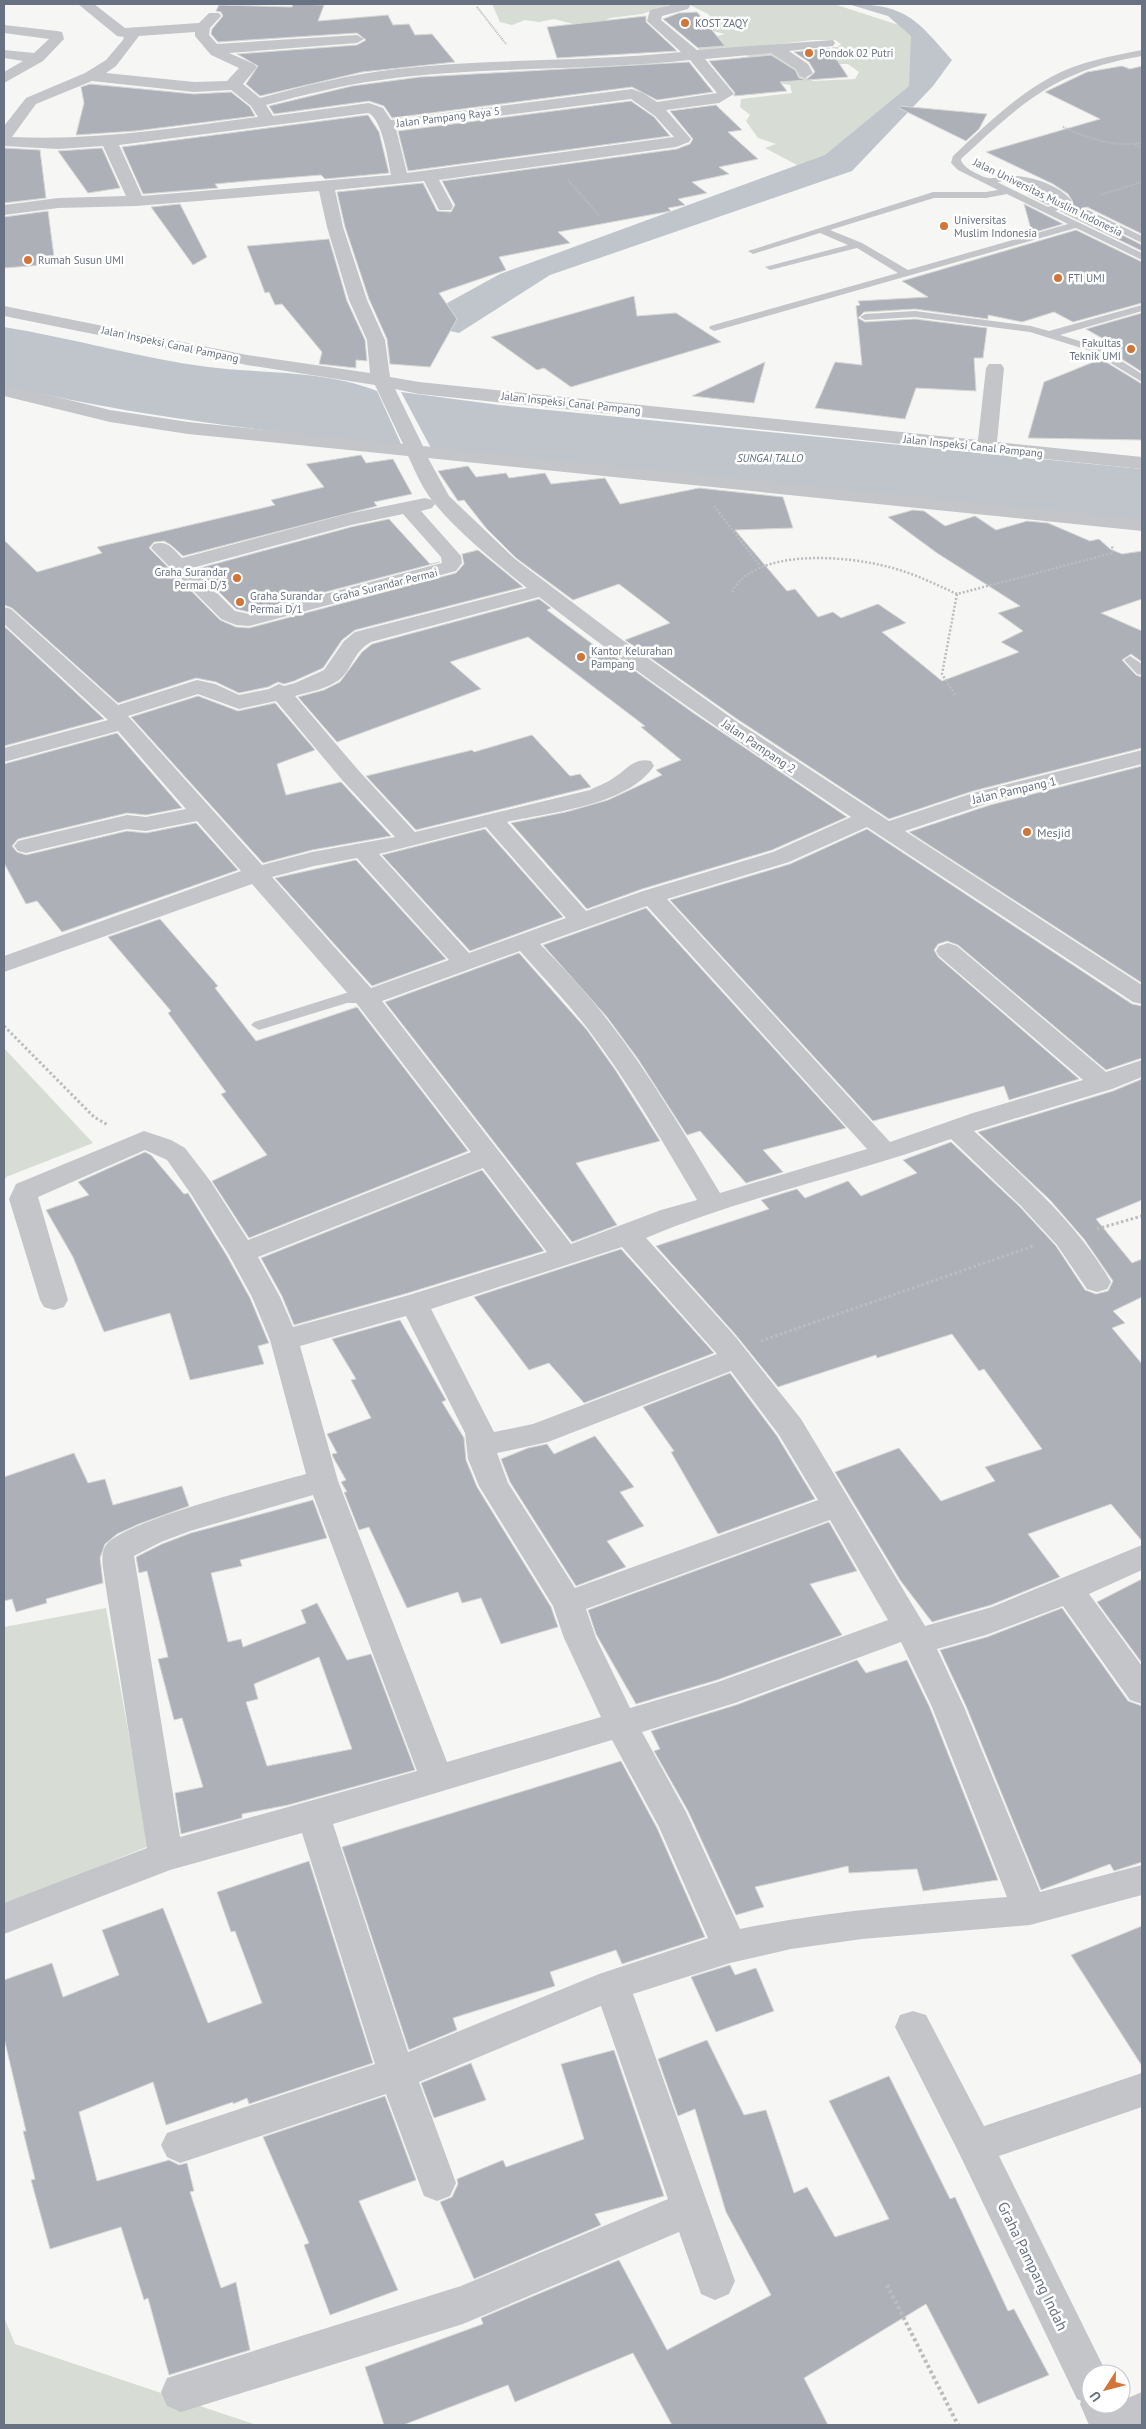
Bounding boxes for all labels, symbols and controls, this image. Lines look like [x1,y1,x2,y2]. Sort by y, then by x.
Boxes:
place label: KOST ZAQY [695,16,749,30]
marker: KOST ZAQY [679,17,691,29]
place label: Pondok 02 Putri [819,46,893,60]
marker: Pondok 02 Putri [803,47,815,59]
street label: Jalan Pampang Raya 5 [394,104,501,130]
street label: Jalan Universitas Muslim Indonesia [971,155,1125,239]
place label: Universitas Muslim Indonesia [954,213,1037,239]
marker: Universitas Muslim Indonesia [938,220,950,232]
place label: Rumah Susun UMI [38,253,124,267]
marker: Rumah Susun UMI [22,254,34,266]
place label: FTI UMI [1068,271,1105,285]
marker: FTI UMI [1052,272,1064,284]
street label: Jalan Inspeksi Canal Pampang [99,322,240,365]
place label: Fakultas Teknik UMI [1070,336,1121,363]
marker: Fakultas Teknik UMI [1125,343,1137,355]
street label: Jalan Inspeksi Canal Pampang [500,389,641,417]
street label: Jalan Inspeksi Canal Pampang [902,432,1043,460]
water label: SUNGAI TALLO [737,451,804,465]
place label: Graha Surandar Permai D/3 [155,565,227,592]
street label: Graha Surandar Permai [331,565,439,605]
marker: Graha Surandar Permai D/3 [231,572,243,584]
place label: Graha Surandar Permai D/1 [250,589,323,616]
marker: Graha Surandar Permai D/1 [234,596,246,608]
place label: Kantor Kelurahan Pampang [591,644,673,671]
marker: Kantor Kelurahan Pampang [575,651,587,663]
street label: Jalan Pampang 2 [718,715,799,776]
street label: Jalan Pampang 1 [970,773,1058,807]
place label: Mesjid [1037,825,1071,840]
marker: Mesjid [1021,826,1033,838]
street label: Graha Pampang Indah [994,2198,1072,2334]
north arrow [1081,2364,1131,2414]
text: U [1086,2388,1105,2405]

